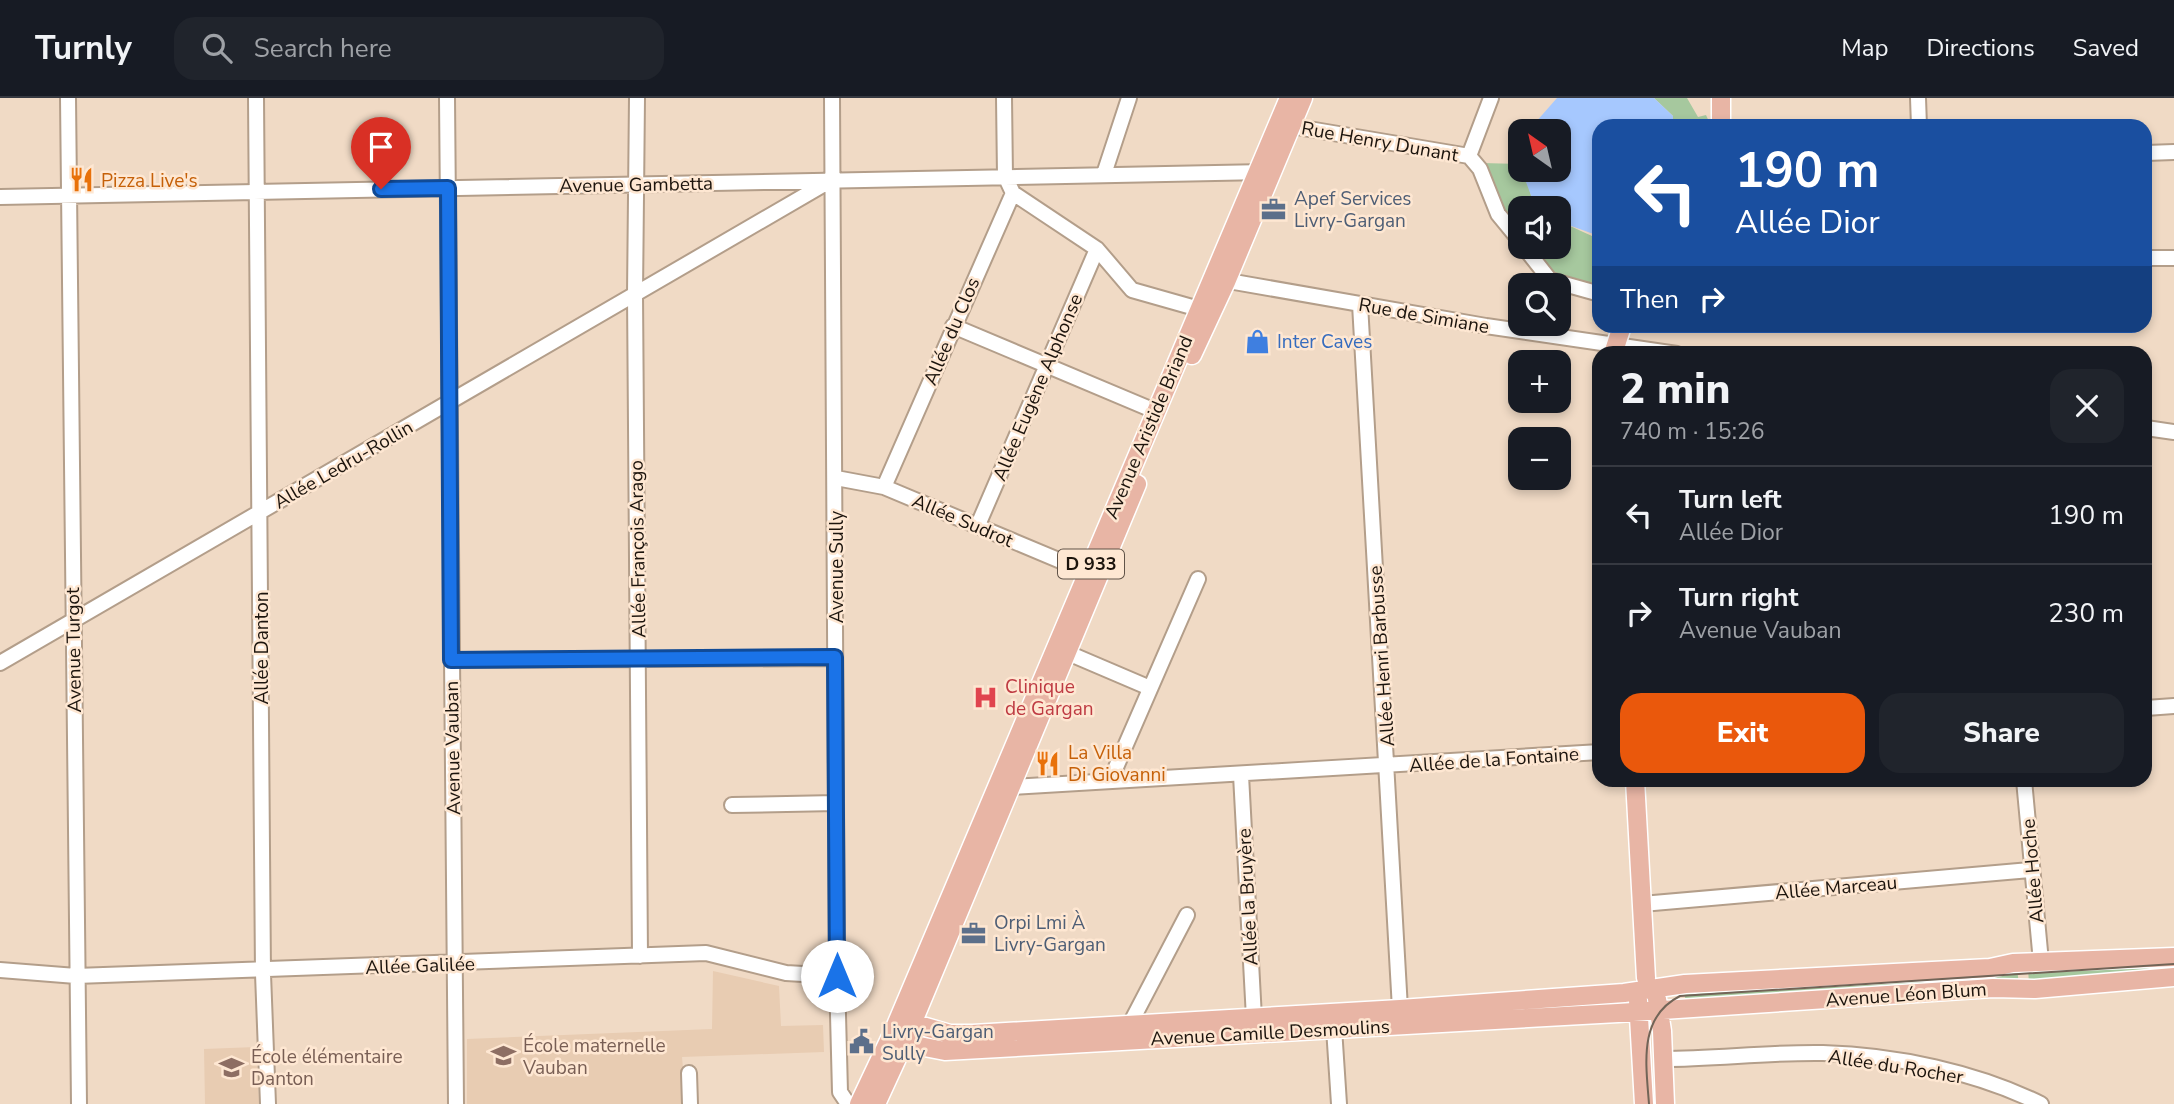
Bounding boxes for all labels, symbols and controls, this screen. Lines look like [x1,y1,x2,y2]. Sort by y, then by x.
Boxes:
search box [174,17,664,80]
text: Turnly [35,26,132,71]
icon: search [198,29,236,67]
text: Search here [254,31,392,66]
text: Map [1841,32,1888,64]
text: Directions [1926,32,2035,64]
text: Saved [2073,32,2139,64]
street label: Rue Henry Dunant [1299,115,1461,169]
pin [351,117,411,189]
north arrow [1508,119,1572,182]
map controls [1508,119,1571,490]
icon: arrive [362,128,400,166]
text: 190 m [1735,137,1879,204]
icon: left [1620,147,1711,238]
restaurant icon: Pizza Live's [67,166,95,194]
place label: Pizza Live's [101,168,198,194]
street label: Avenue Gambetta [559,171,713,199]
place label: Apef Services Livry-Gargan [1294,186,1411,234]
office icon: Apef Services Livry-Gargan [1260,195,1288,223]
button: sound [1508,196,1571,259]
text: Allée Dior [1735,201,1880,244]
street label: Allée du Clos [918,273,986,389]
button: search [1508,273,1571,336]
icon: right [1693,280,1731,318]
text: Then [1620,282,1679,317]
street label: Allée Eugène Alphonse [987,290,1089,485]
street label: Rue de Simiane [1356,292,1491,340]
shop icon: Inter Caves [1243,327,1271,355]
place label: Inter Caves [1277,329,1372,355]
street label: Avenue Aristide Briand [1099,332,1199,523]
button: + [1508,350,1571,413]
text: 2 min [1620,361,1730,418]
button: close [2050,369,2124,443]
street label: Allée Ledru-Rollin [269,414,418,515]
text: 740 m · 15:26 [1620,416,1765,447]
button: − [1508,427,1571,490]
street label: Allée François Arago [623,460,653,638]
text: Turn left [1679,482,1782,517]
street label: Allée Sudrot [908,488,1017,554]
icon: left [1620,496,1658,534]
text: 190 m [2048,498,2124,533]
street label: Avenue Sully [824,510,850,623]
text: Allée Dior [1679,517,1783,548]
road number: D 933 [1058,550,1124,578]
street label: Allée Henri Barbusse [1363,565,1401,747]
text: Turn right [1679,580,1798,615]
street label: Avenue Turgot [60,587,88,713]
street label: Allée Danton [249,592,275,704]
icon: right [1620,594,1658,632]
text: 230 m [2048,596,2124,631]
text: Avenue Vauban [1679,615,1841,646]
place label: Clinique de Gargan [1005,674,1094,722]
street label: Avenue Vauban [439,681,467,815]
hospital icon: Clinique de Gargan [971,683,999,711]
button: Exit [1620,693,1865,773]
button: Share [1879,693,2124,773]
place label: La Villa Di Giovanni [1068,740,1166,788]
street label: Allée de la Fontaine [1408,741,1580,779]
restaurant icon: La Villa Di Giovanni [1034,749,1062,777]
street label: Allée Hoche [2015,818,2051,924]
street label: Allée la Bruyère [1231,828,1265,966]
street label: Allée Marceau [1774,870,1898,906]
place label: Orpi Lmi À Livry-Gargan [994,910,1106,958]
office icon: Orpi Lmi À Livry-Gargan [960,919,988,947]
position arrow [800,939,874,1013]
street label: Allée Galilée [365,951,475,981]
street label: Avenue Léon Blum [1825,976,1988,1014]
street label: Avenue Camille Desmoulins [1150,1014,1390,1052]
place label: Livry-Gargan Sully [882,1019,994,1067]
public building icon: Livry-Gargan Sully [848,1028,876,1056]
place label: École maternelle Vauban [522,1033,666,1081]
school or university icon: École maternelle Vauban [489,1042,517,1070]
street label: Allée du Rocher [1827,1043,1965,1091]
place label: École élémentaire Danton [251,1044,403,1092]
school or university icon: École élémentaire Danton [217,1053,245,1081]

